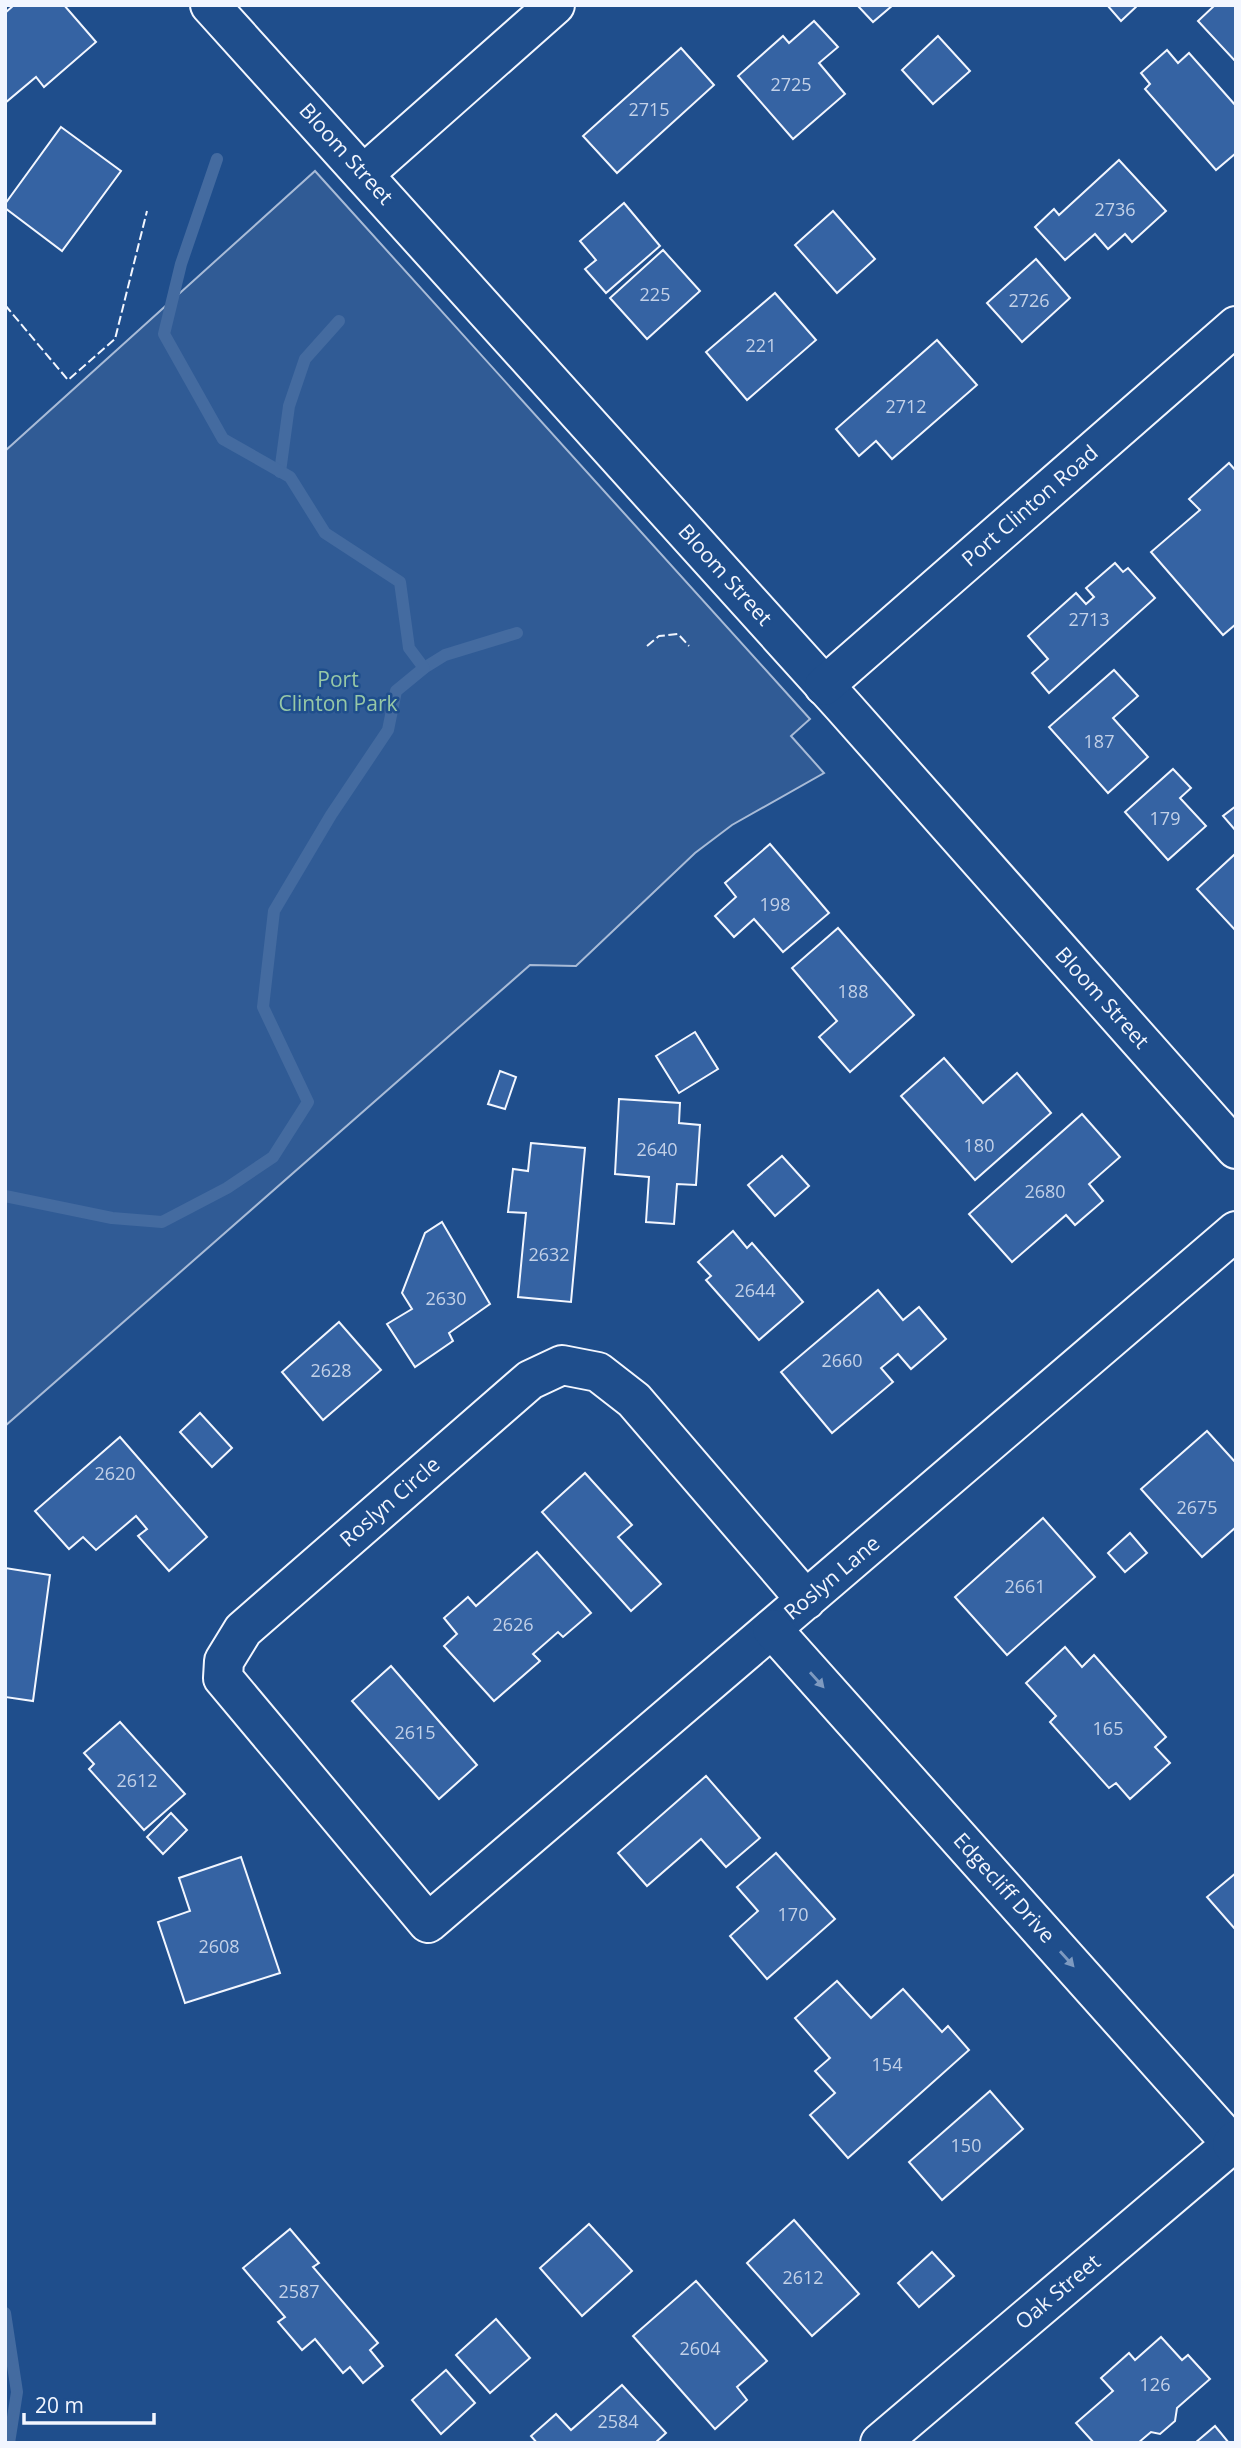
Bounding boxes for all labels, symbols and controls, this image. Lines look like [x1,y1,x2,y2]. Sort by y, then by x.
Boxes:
house number: 2725 [770,72,812,96]
street label: Bloom Street [294,97,400,210]
house number: 2715 [628,97,670,121]
house number: 2736 [1094,197,1136,221]
house number: 225 [640,282,670,306]
house number: 2726 [1008,288,1050,312]
house number: 221 [746,333,776,357]
house number: 2712 [885,394,927,418]
street label: Port Clinton Road [955,438,1103,572]
street label: Bloom Street [673,518,779,631]
house number: 2713 [1068,607,1110,631]
park label: Port Clinton Park [278,665,398,717]
house number: 187 [1084,729,1114,753]
house number: 179 [1150,806,1180,830]
house number: 198 [760,892,790,916]
street label: Bloom Street [1050,941,1156,1054]
house number: 188 [838,979,868,1003]
house number: 180 [964,1133,994,1157]
house number: 2640 [636,1137,678,1161]
house number: 2680 [1024,1179,1066,1203]
house number: 2632 [528,1242,570,1266]
house number: 2644 [734,1278,776,1302]
house number: 2630 [425,1286,467,1310]
house number: 2660 [821,1348,863,1372]
house number: 2628 [310,1358,352,1382]
street label: Roslyn Circle [333,1450,445,1552]
house number: 2620 [94,1461,136,1485]
house number: 2675 [1176,1495,1218,1519]
street label: Roslyn Lane [778,1529,885,1626]
house number: 2661 [1004,1574,1046,1598]
house number: 2626 [492,1612,534,1636]
one-way arrow [809,1671,825,1688]
house number: 165 [1093,1716,1123,1740]
house number: 2615 [394,1720,436,1744]
house number: 2612 [116,1768,158,1792]
street label: Edgecliff Drive [948,1826,1062,1948]
house number: 170 [778,1902,808,1926]
house number: 2608 [198,1934,240,1958]
one-way arrow [1059,1950,1075,1968]
house number: 154 [872,2052,902,2076]
house number: 150 [951,2133,981,2157]
street label: Oak Street [1009,2247,1106,2335]
house number: 2612 [782,2265,824,2289]
house number: 2587 [278,2279,320,2303]
house number: 2604 [679,2336,721,2360]
house number: 126 [1140,2372,1170,2396]
scale bar [24,2382,154,2426]
text: 20 m [35,2391,84,2419]
house number: 2584 [597,2409,639,2433]

